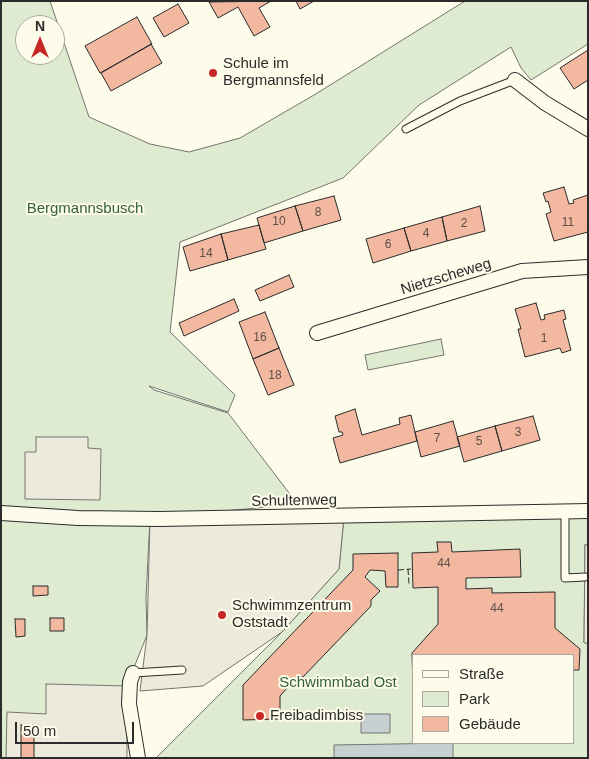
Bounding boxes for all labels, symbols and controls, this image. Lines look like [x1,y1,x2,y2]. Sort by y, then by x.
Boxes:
north arrow [15,15,65,65]
text: N [35,18,45,34]
place label: Schule im Bergmannsfeld [223,55,324,90]
marker: Schule im Bergmannsfeld [207,67,219,79]
park label: Bergmannsbusch [27,200,143,218]
house number: 8 [315,206,321,220]
house number: 10 [272,215,286,229]
house number: 11 [562,216,574,230]
house number: 2 [461,217,467,231]
house number: 4 [423,227,429,241]
house number: 6 [385,238,391,252]
house number: 14 [199,247,213,261]
street label: Nietzscheweg [399,255,493,299]
house number: 16 [253,331,267,345]
house number: 1 [541,332,547,346]
house number: 18 [268,369,282,383]
house number: 3 [515,426,521,440]
house number: 7 [434,432,440,446]
house number: 5 [476,435,482,449]
street label: Schultenweg [251,491,337,511]
house number: 44 [437,557,451,571]
place label: Schwimmzentrum Oststadt [232,597,351,632]
house number: 44 [490,602,504,616]
marker: Schwimmzentrum Oststadt [216,609,228,621]
legend [412,654,574,744]
text: Straße [459,665,504,682]
park label: Schwimmbad Ost [279,674,397,692]
text: Park [459,690,490,707]
place label: Freibadimbiss [270,707,363,725]
marker: Freibadimbiss [254,710,266,722]
scale bar [18,712,136,744]
text: Gebäude [459,715,521,732]
text: 50 m [23,722,56,739]

